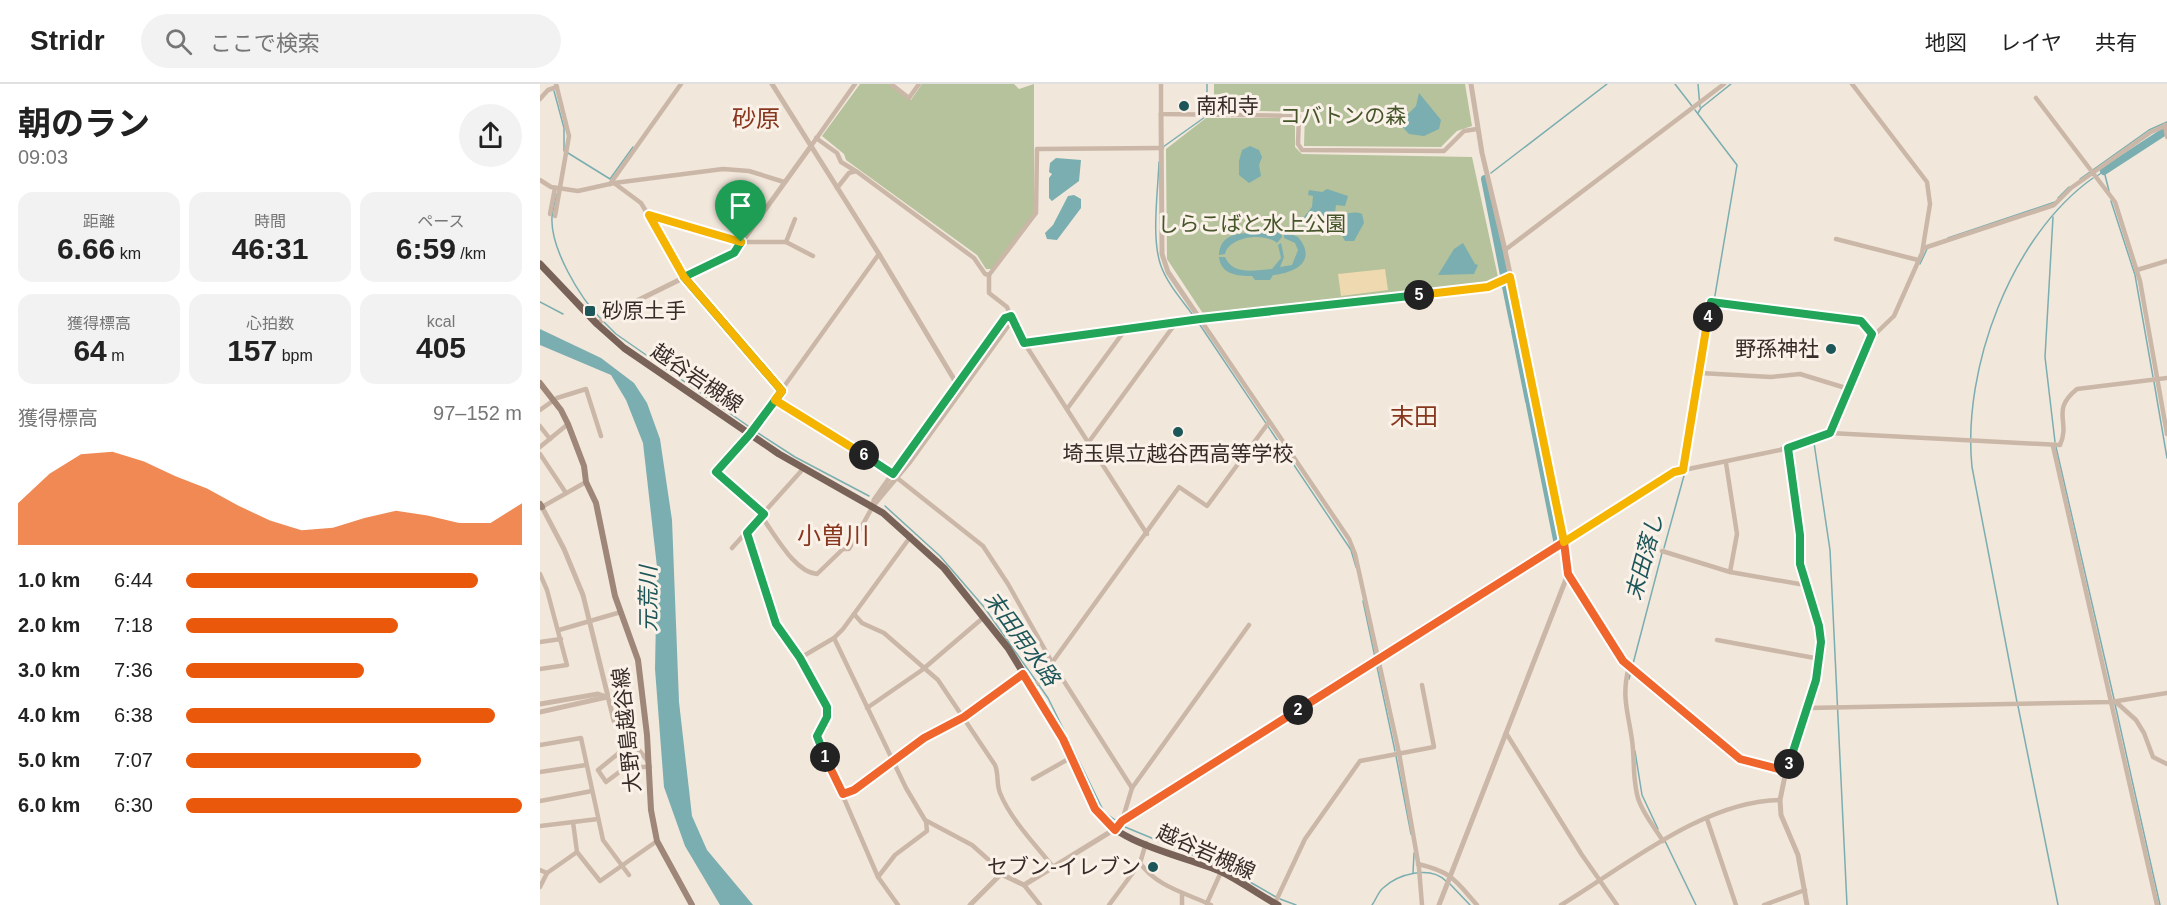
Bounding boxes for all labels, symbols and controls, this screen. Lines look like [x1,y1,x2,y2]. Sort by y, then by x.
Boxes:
search box [141,14,561,68]
text: Stridr [30,25,105,56]
icon: search [162,25,195,58]
text: ここで検索 [210,31,320,56]
text: 地図 [1925,31,1967,54]
text: レイヤ [2000,31,2062,54]
text: 共有 [2095,31,2137,54]
place label: 南和寺 [1196,94,1259,117]
marker: 南和寺 [1177,99,1191,113]
button: share [459,104,522,167]
park label: コバトンの森 [1280,104,1406,127]
text: 朝のラン [18,105,150,142]
district label: 砂原 [732,105,780,132]
text: 09:03 [18,146,68,168]
pin [715,180,766,242]
icon: arrive [724,189,757,222]
park label: しらこばと水上公園 [1158,212,1347,235]
text: 距離 [83,213,115,230]
text: 時間 [254,213,286,230]
text: ペース [417,213,465,230]
text: 6.66 [57,232,115,265]
text: 46:31 [232,232,308,265]
text: 6:59 [396,232,456,265]
text: km [115,245,141,262]
text: /km [456,245,486,262]
pin: 5 [1404,280,1434,310]
text: 5 [1415,286,1423,303]
place label: 砂原土手 [602,299,686,322]
pin: 4 [1693,302,1723,332]
marker: 砂原土手 [583,304,597,318]
text: 4 [1704,308,1712,325]
text: kcal [427,313,455,330]
text: 獲得標高 [67,315,131,332]
text: 心拍数 [246,315,294,332]
text: 405 [416,331,466,364]
text: 64 [73,334,107,367]
text: 157 [227,334,277,367]
place label: 野孫神社 [1735,337,1819,360]
street label: 越谷岩槻線 [647,339,747,416]
marker: 野孫神社 [1824,342,1838,356]
text: m [107,347,125,364]
text: bpm [277,347,313,364]
text: 97–152 m [433,402,522,424]
district label: 末田 [1390,403,1438,430]
text: 獲得標高 [18,407,98,429]
marker: 埼玉県立越谷西高等学校 [1171,425,1185,439]
pin: 6 [849,440,879,470]
place label: 埼玉県立越谷西高等学校 [1063,442,1294,465]
text: 6 [860,446,868,463]
water label: 末田落し [1621,511,1668,603]
district label: 小曽川 [797,522,869,549]
water label: 元荒川 [636,564,661,632]
text: 1.0 km [18,569,80,591]
text: 6:44 [114,569,153,591]
water label: 末田用水路 [979,586,1065,692]
text: 2.0 km [18,614,80,636]
text: 7:18 [114,614,153,636]
text: 3.0 km [18,659,80,681]
text: 7:36 [114,659,153,681]
street label: 大野島越谷線 [608,666,645,794]
pin: 2 [1283,695,1313,725]
text: 2 [1294,701,1302,718]
text: 4.0 km [18,704,80,726]
text: 6:38 [114,704,153,726]
pin: 1 [810,742,840,772]
text: 1 [821,748,829,765]
text: 5.0 km [18,749,80,771]
text: 7:07 [114,749,153,771]
pin: 3 [1774,749,1804,779]
text: 3 [1785,755,1793,772]
text: 6.0 km [18,794,80,816]
text: 6:30 [114,794,153,816]
street label: 越谷岩槻線 [1154,820,1259,883]
place label: セブン-イレブン [987,855,1141,878]
marker: セブン-イレブン [1146,860,1160,874]

